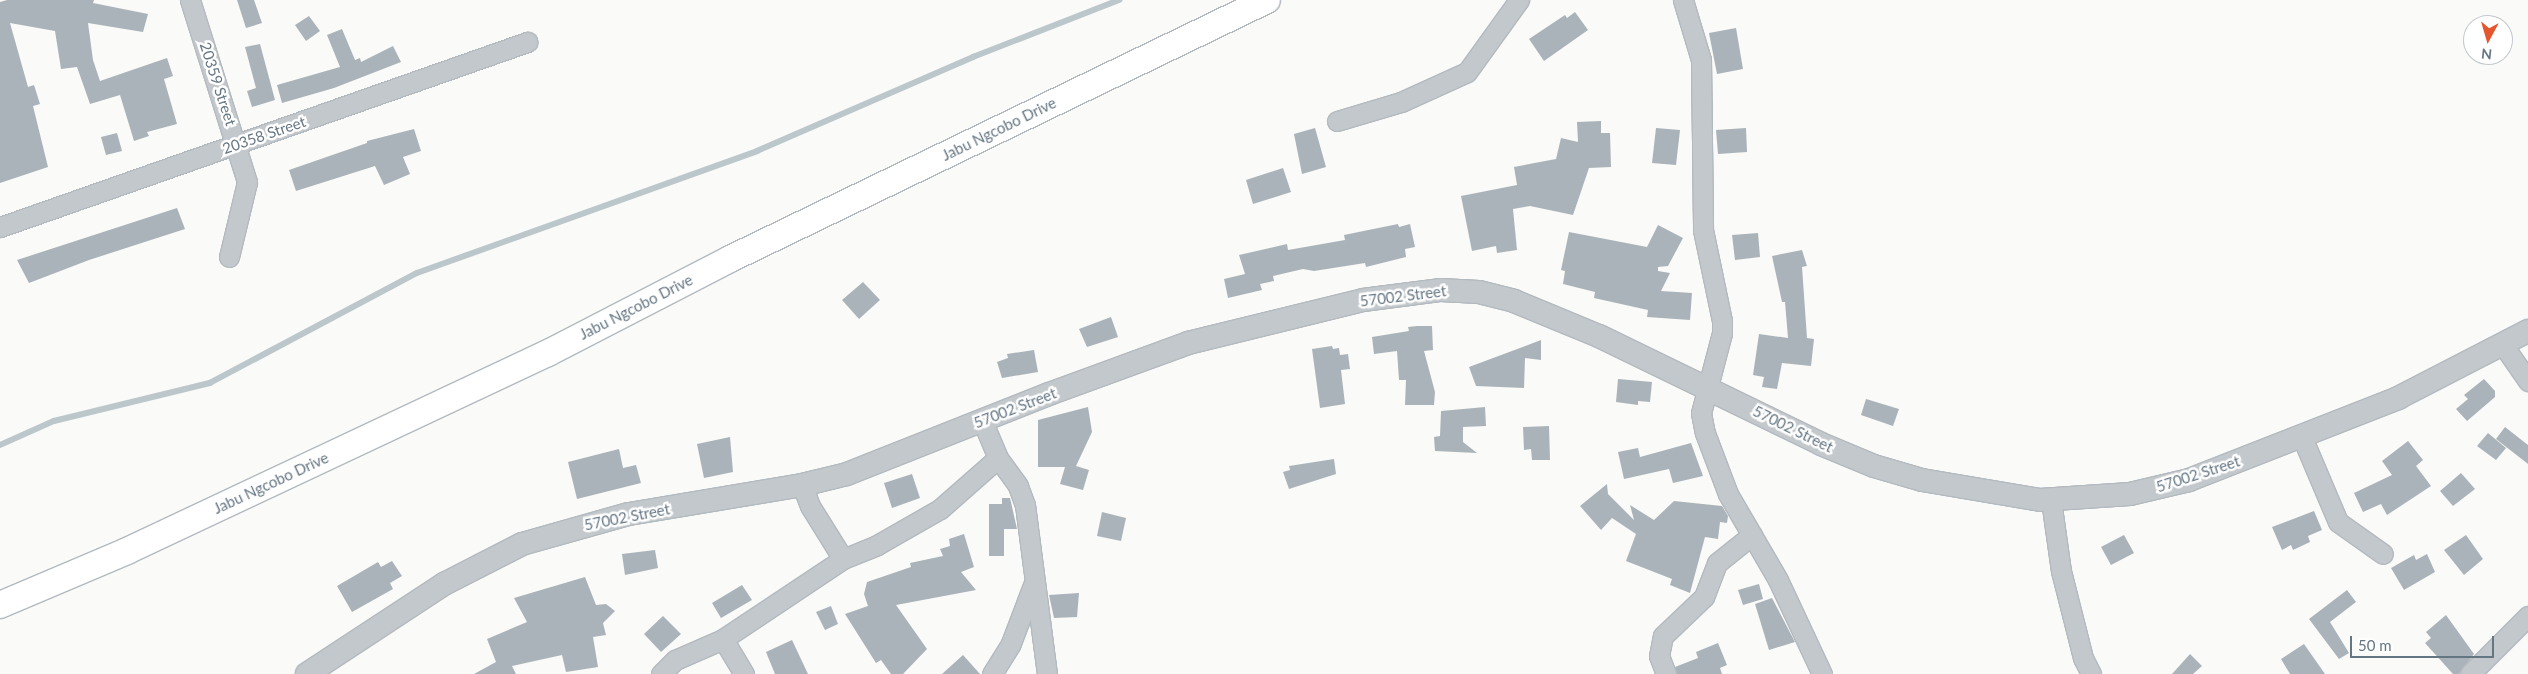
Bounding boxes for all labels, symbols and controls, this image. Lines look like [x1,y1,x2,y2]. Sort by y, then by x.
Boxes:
north arrow [2463,15,2513,65]
street label: 20359 Street [196,40,240,128]
text: N [2480,45,2493,63]
street label: Jabu Ngcobo Drive [939,94,1059,164]
street label: 20358 Street [220,112,308,158]
street label: Jabu Ngcobo Drive [576,271,696,343]
street label: 57002 Street [1359,282,1447,310]
street label: 57002 Street [971,384,1059,432]
street label: 57002 Street [1750,402,1836,456]
street label: Jabu Ngcobo Drive [211,448,331,518]
street label: 57002 Street [2154,452,2242,496]
street label: 57002 Street [583,500,671,534]
scale bar [2353,626,2497,658]
text: 50 m [2358,636,2392,654]

